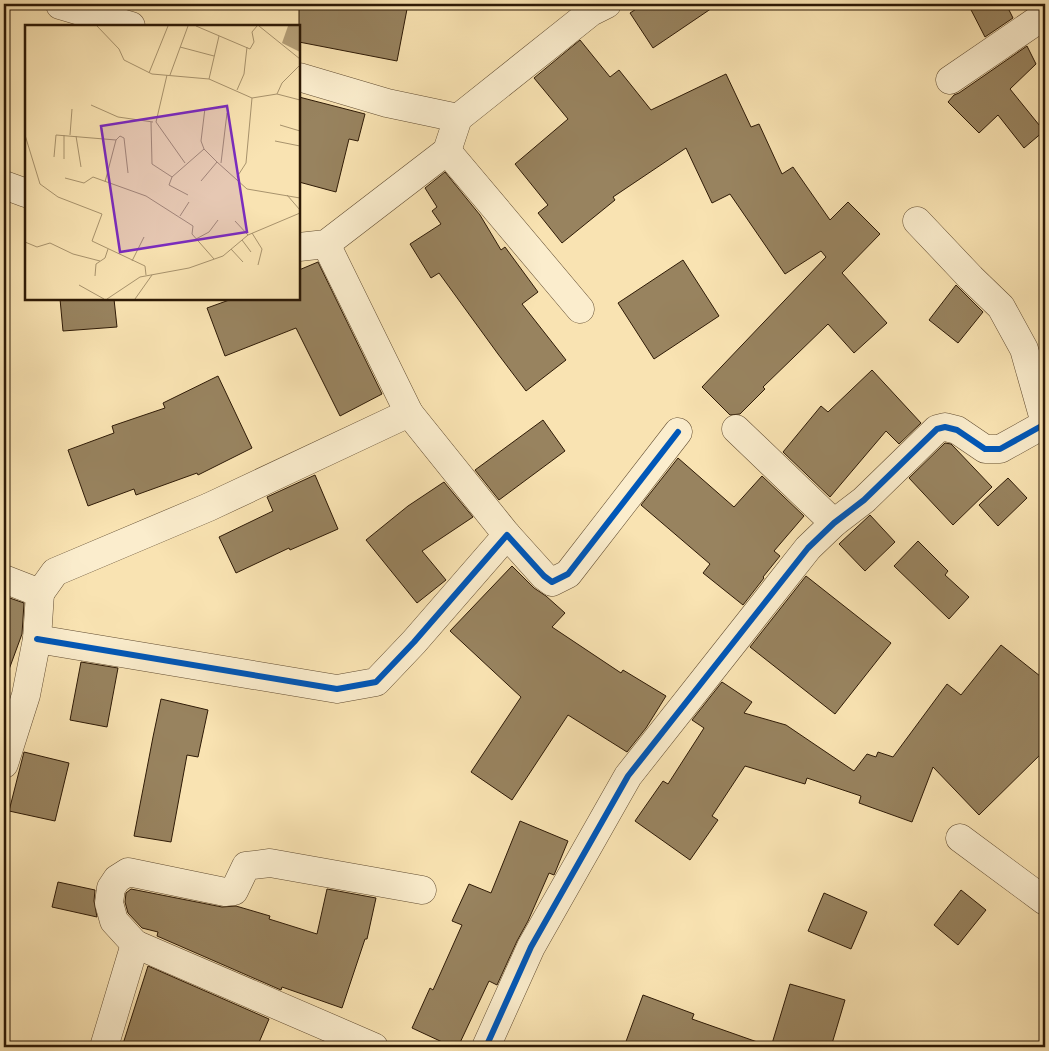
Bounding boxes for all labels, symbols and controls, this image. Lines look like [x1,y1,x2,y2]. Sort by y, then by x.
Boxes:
inset map [25,25,300,300]

